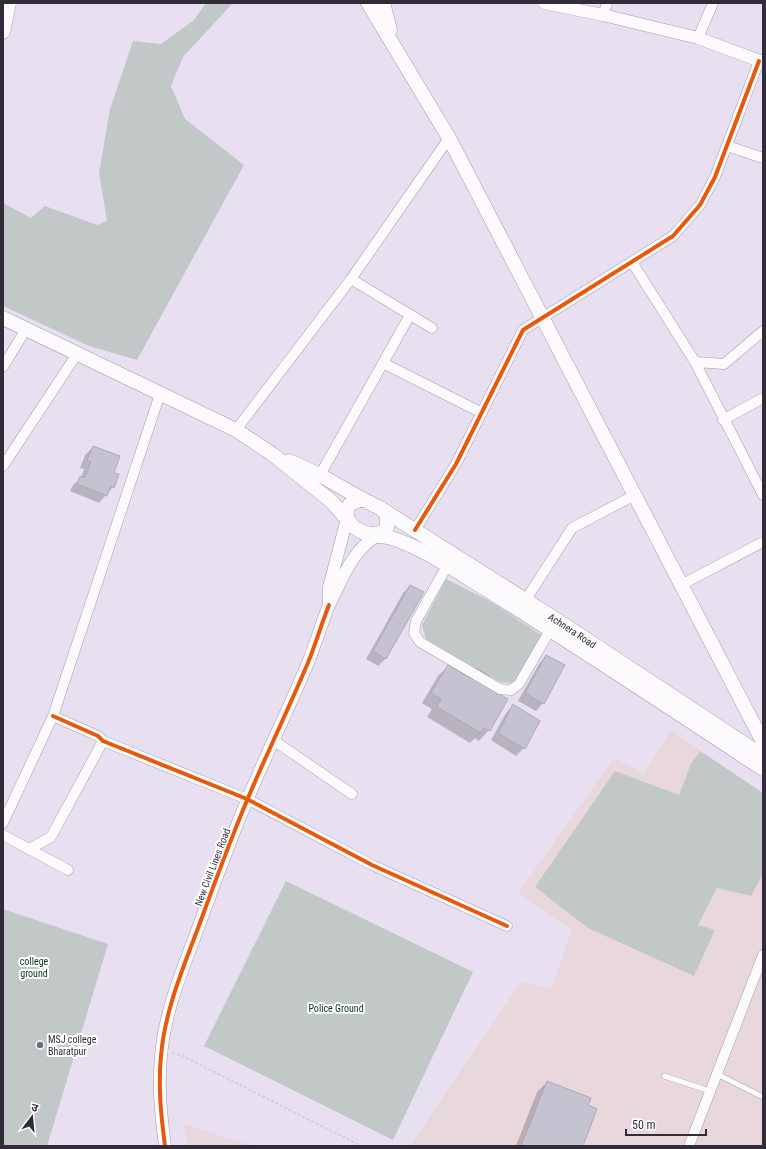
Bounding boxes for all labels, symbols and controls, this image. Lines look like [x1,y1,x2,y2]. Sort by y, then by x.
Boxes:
street label: Achnera Road [546,611,598,650]
street label: New Civil Lines Road [193,827,232,908]
park label: college ground [20,956,49,979]
park label: Police Ground [308,1003,364,1014]
place label: MSJ college Bharatpur [48,1034,97,1057]
marker: MSJ college Bharatpur [35,1040,45,1050]
north arrow [12,1097,52,1137]
text: उ [30,1101,40,1115]
scale bar [626,1111,706,1137]
text: 50 m [632,1118,656,1132]

